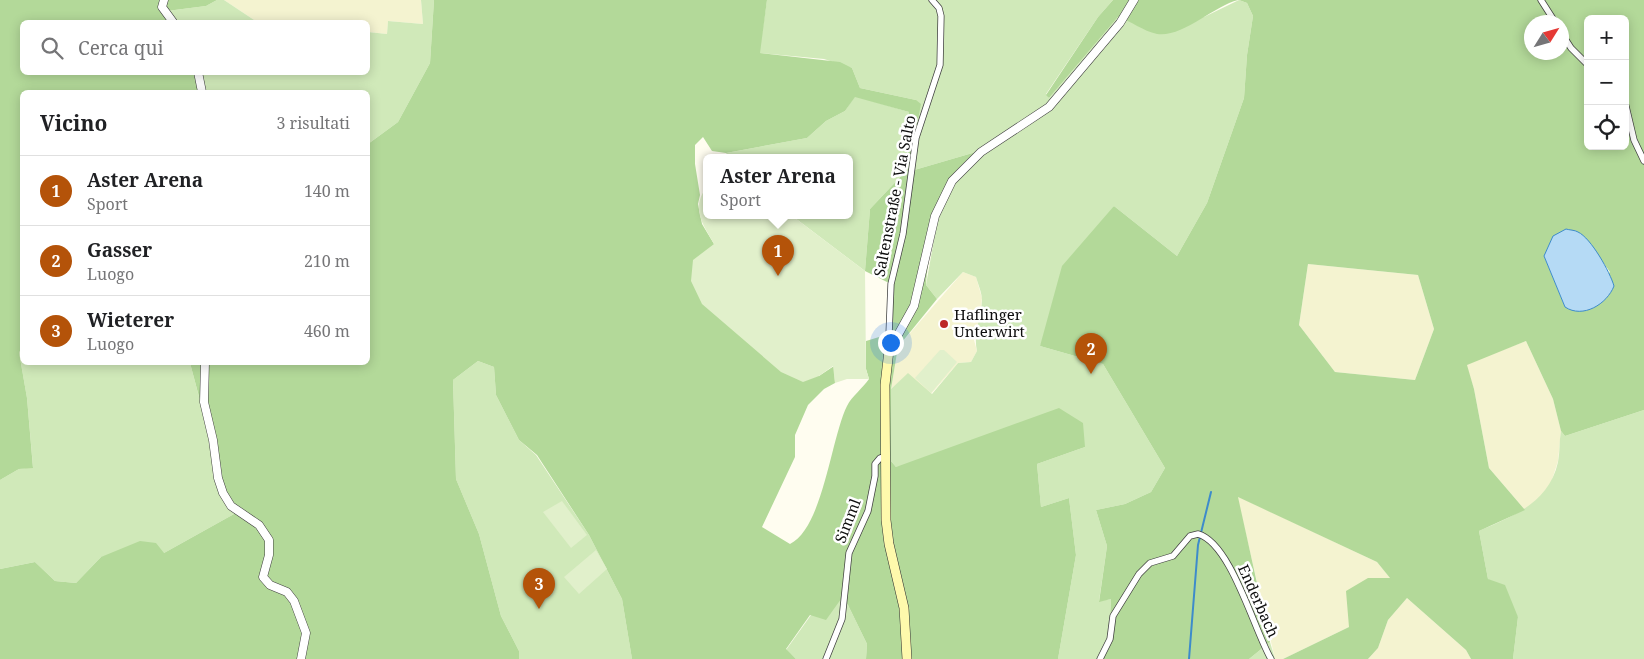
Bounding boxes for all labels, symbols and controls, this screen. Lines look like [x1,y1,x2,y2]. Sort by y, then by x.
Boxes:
north arrow [1524,15,1569,60]
map controls [1584,15,1629,150]
button: + [1584,15,1629,60]
search box [20,20,370,75]
icon: search [38,34,66,62]
text: Cerca qui [78,35,164,61]
button: − [1584,60,1629,105]
button: locate [1584,105,1629,150]
text: Vicino [40,109,107,137]
text: 3 risultati [277,112,350,134]
street label: Saltenstraße - Via Salto [869,113,919,278]
popup [703,154,853,219]
text: Aster Arena [720,163,836,189]
text: Aster Arena [87,167,203,193]
text: 1 [51,180,61,202]
text: 140 m [304,180,350,202]
text: Sport [720,189,761,211]
text: Sport [87,193,128,215]
pin: 1 [762,235,794,276]
text: Gasser [87,237,152,263]
text: 2 [51,250,61,272]
text: 210 m [304,250,350,272]
text: Luogo [87,263,134,285]
place label: Haflinger Unterwirt [954,304,1025,341]
text: Wieterer [87,307,174,333]
marker: Haflinger Unterwirt [938,318,950,330]
text: 3 [51,320,61,342]
text: 460 m [304,320,350,342]
your location [878,330,904,356]
text: Luogo [87,333,134,355]
pin: 2 [1075,333,1107,374]
street label: Simml [829,495,865,546]
street label: Enderbach [1234,561,1284,641]
pin: 3 [523,568,555,609]

